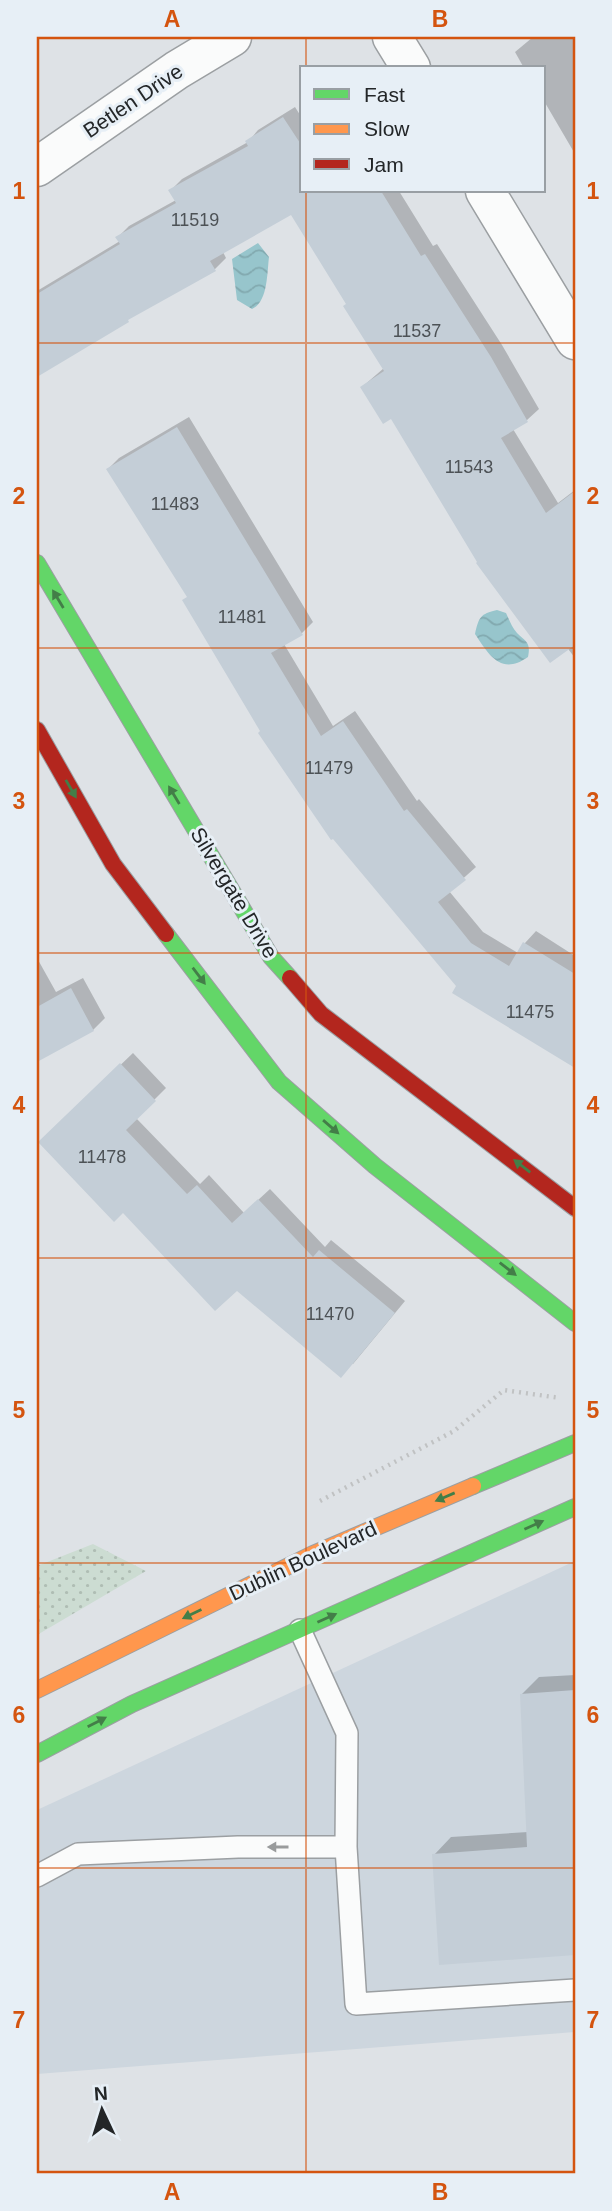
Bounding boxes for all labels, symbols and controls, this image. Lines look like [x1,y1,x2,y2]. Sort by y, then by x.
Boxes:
text: A [164,6,180,32]
text: B [432,6,448,32]
street label: Betlen Drive [79,59,187,142]
legend [300,66,546,192]
text: Fast [364,83,405,106]
text: Slow [364,117,410,140]
text: Jam [364,153,404,176]
text: 1 [13,178,26,204]
text: 1 [587,178,600,204]
house number: 11519 [171,210,219,230]
house number: 11537 [393,321,441,341]
house number: 11543 [445,457,493,477]
text: 2 [13,483,25,509]
text: 2 [587,483,599,509]
house number: 11483 [151,494,199,514]
one-way arrow [53,589,65,609]
house number: 11481 [218,607,266,627]
house number: 11479 [305,758,353,778]
one-way arrow [64,779,76,799]
one-way arrow [168,785,181,804]
text: 3 [13,788,25,814]
text: 3 [587,788,599,814]
street label: Silvergate Drive [186,823,282,962]
one-way arrow [191,967,206,985]
house number: 11475 [506,1002,554,1022]
text: 4 [13,1092,26,1118]
text: 4 [587,1092,600,1118]
one-way arrow [322,1119,339,1134]
house number: 11478 [78,1147,126,1167]
one-way arrow [513,1159,531,1173]
one-way arrow [499,1262,517,1276]
house number: 11470 [306,1304,354,1324]
text: 5 [13,1397,26,1423]
text: 5 [587,1397,600,1423]
one-way arrow [434,1492,455,1503]
street label: Dublin Boulevard [225,1516,380,1605]
one-way arrow [524,1519,545,1530]
one-way arrow [182,1608,202,1619]
one-way arrow [316,1612,337,1623]
text: 6 [13,1702,25,1728]
text: 6 [587,1702,599,1728]
one-way arrow [87,1717,107,1728]
one-way arrow [267,1841,289,1853]
text: 7 [13,2007,25,2033]
text: 7 [587,2007,599,2033]
north arrow [66,2074,136,2144]
text: N [93,2083,108,2104]
text: A [164,2179,180,2205]
text: B [432,2179,448,2205]

